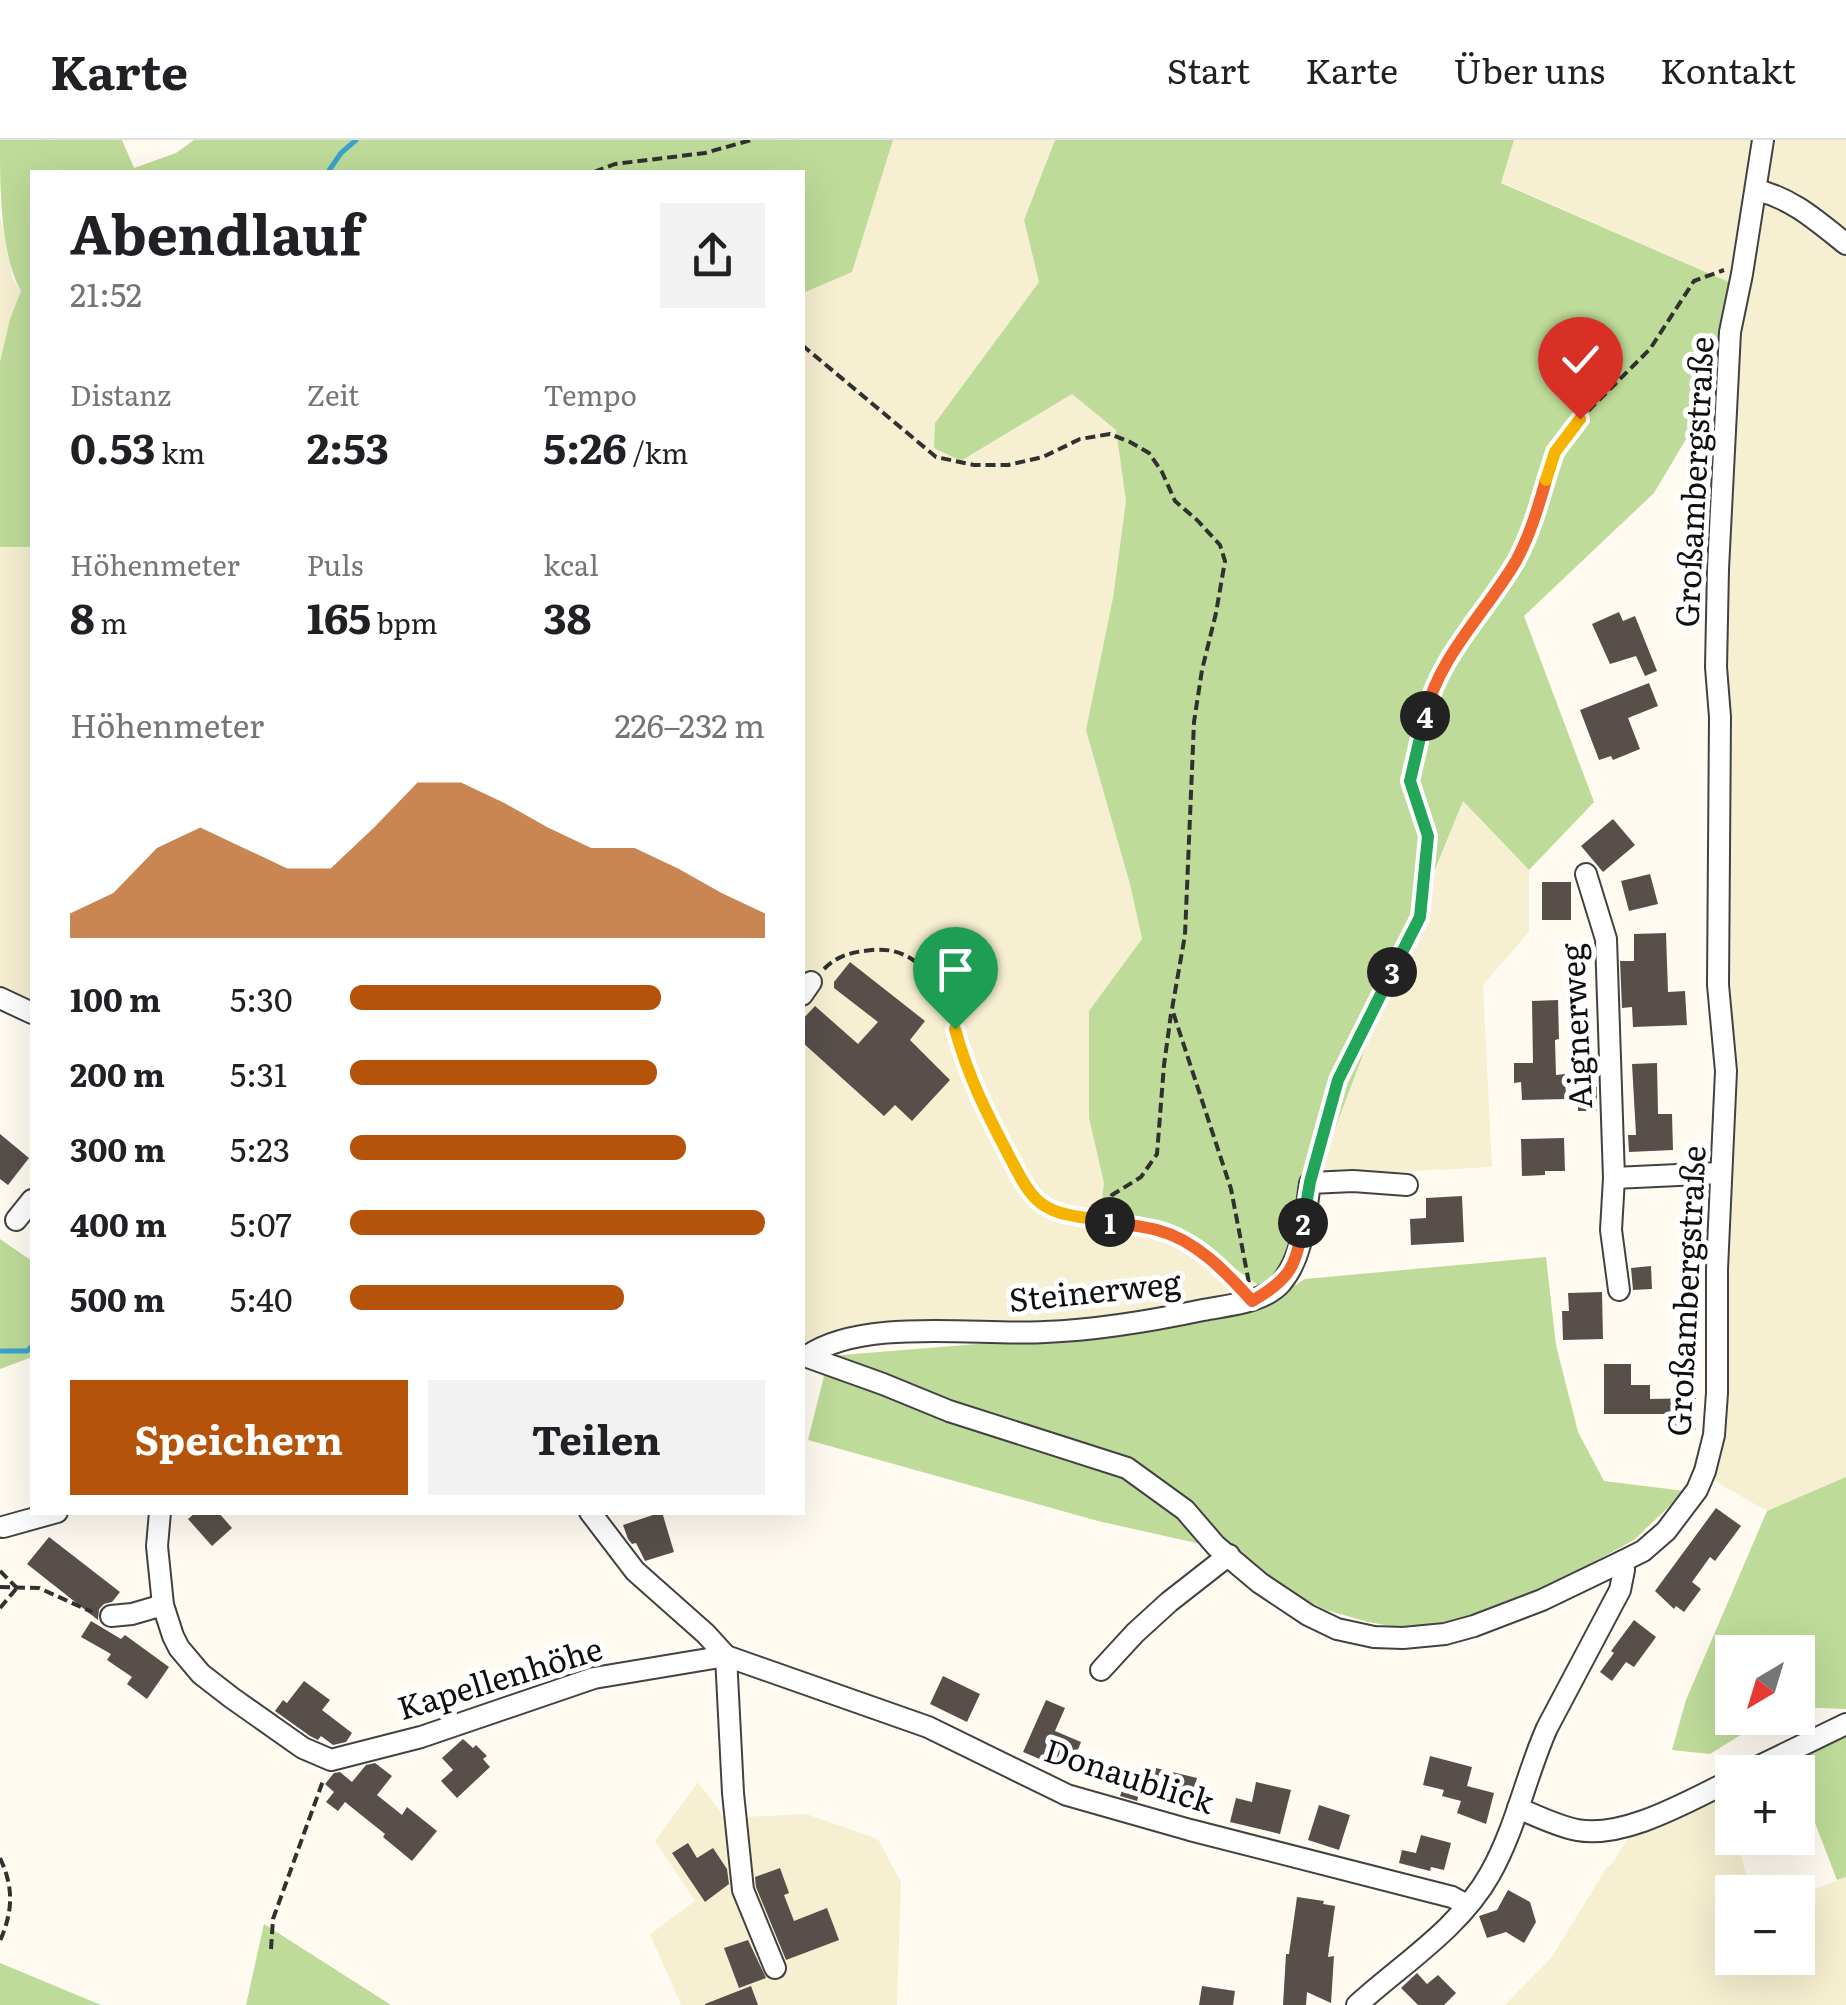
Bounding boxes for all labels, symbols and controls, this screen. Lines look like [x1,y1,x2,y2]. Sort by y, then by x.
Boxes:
text: Karte [50,34,188,105]
text: Start [1167,43,1250,95]
text: Karte [1305,43,1398,95]
text: Über uns [1453,43,1605,95]
text: Kontakt [1660,43,1796,95]
text: Abendlauf [70,190,363,272]
button: share [660,203,765,308]
text: 21:52 [70,269,142,317]
pin [1538,317,1623,420]
icon: check [1553,332,1608,387]
street label: Großambergstraße [1660,335,1724,629]
text: Distanz [70,373,171,415]
text: Zeit [307,373,359,415]
text: Tempo [543,373,637,415]
text: 0.53 [70,415,156,477]
text: 2:53 [307,415,389,477]
text: 5:26 [543,415,627,477]
text: km [156,431,205,473]
text: /km [627,431,689,473]
text: Höhenmeter [70,543,240,585]
text: Puls [307,543,363,585]
text: kcal [543,543,599,585]
text: 8 [70,585,95,647]
text: 165 [307,585,371,647]
text: 38 [543,585,592,647]
text: m [95,601,128,643]
text: bpm [371,601,438,643]
pin: 4 [1400,691,1450,741]
text: 4 [1417,695,1433,737]
text: Höhenmeter [70,700,264,748]
text: 226–232 m [614,700,765,748]
pin [913,927,998,1030]
icon: arrive [928,942,983,997]
street label: Aignerweg [1546,942,1602,1110]
pin: 3 [1367,947,1417,997]
text: 3 [1384,951,1400,993]
text: 100 m [70,974,161,1022]
text: 5:30 [230,974,292,1022]
text: 200 m [70,1049,165,1097]
text: 5:31 [230,1049,287,1097]
text: 300 m [70,1124,166,1172]
text: 5:23 [230,1124,290,1172]
street label: Großambergstraße [1652,1144,1716,1438]
pin: 1 [1085,1197,1135,1247]
pin: 2 [1278,1198,1328,1248]
text: 400 m [70,1199,167,1247]
text: 5:07 [230,1199,292,1247]
text: 1 [1104,1201,1116,1243]
text: 2 [1295,1202,1311,1244]
street label: Steinerweg [1006,1256,1183,1322]
text: 500 m [70,1274,165,1322]
text: 5:40 [230,1274,292,1322]
button: Speichern [70,1380,408,1495]
button: Teilen [428,1380,765,1495]
street label: Kapellenhöhe [391,1622,607,1730]
north arrow [1715,1635,1815,1735]
map controls [1715,1635,1815,1975]
street label: Donaublick [1039,1724,1221,1824]
button: + [1715,1755,1815,1855]
button: − [1715,1875,1815,1975]

